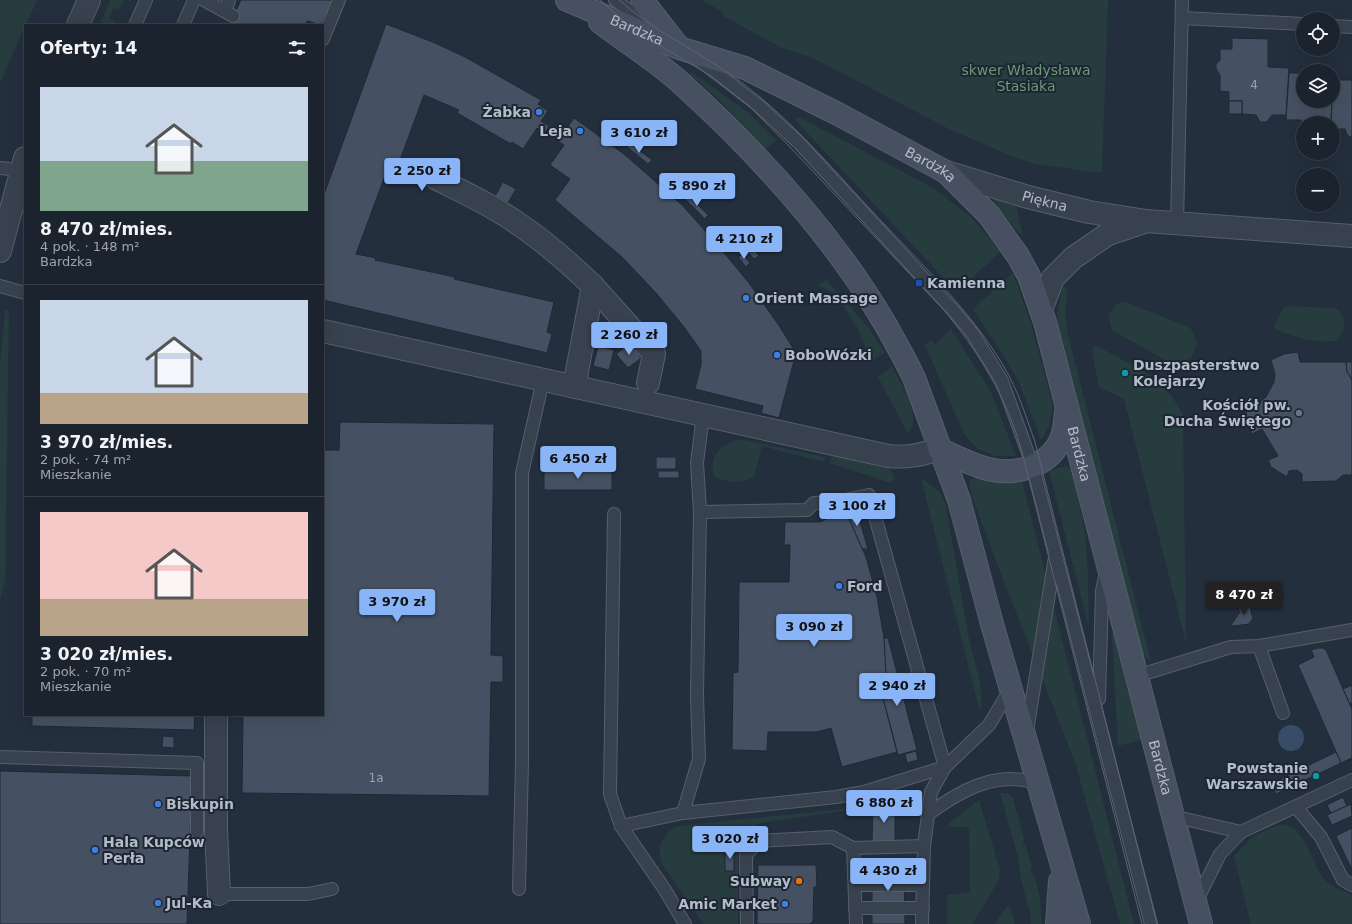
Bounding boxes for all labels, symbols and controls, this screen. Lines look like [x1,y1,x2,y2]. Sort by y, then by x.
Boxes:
street label: Bardzka [608,11,666,48]
map controls [1296,12,1340,212]
button: locate [1296,12,1340,56]
icon: filters [286,37,308,59]
text: Oferty: 14 [40,38,137,58]
park label: skwer Władysława Stasiaka [961,62,1091,94]
button: layers [1296,64,1340,108]
house number: 4 [1250,78,1258,92]
place label: Żabka [483,104,531,120]
marker: Żabka [534,107,544,117]
icon: home [138,113,210,185]
button: + [1296,116,1340,160]
pin: 3 610 zł [598,120,680,154]
place label: Leja [539,123,572,139]
text: 3 610 zł [610,125,668,140]
marker: Leja [575,126,585,136]
street label: Bardzka [902,143,959,185]
pin: 2 250 zł [381,158,463,192]
text: 2 250 zł [393,163,451,178]
button: − [1296,168,1340,212]
pin: 5 890 zł [656,173,738,207]
text: 5 890 zł [668,178,726,193]
street label: Piękna [1020,188,1069,214]
text: 8 470 zł/mies. [40,219,173,239]
pin: 4 210 zł [703,226,785,260]
text: 4 210 zł [715,231,773,246]
text: 4 pok. · 148 m² [40,239,140,254]
text: Bardzka [40,254,92,269]
place label: Kamienna [927,275,1006,291]
marker: Kamienna [914,278,924,288]
place label: Orient Massage [754,290,878,306]
marker: Orient Massage [741,293,751,303]
pin: 2 260 zł [588,322,670,356]
icon: home [138,326,210,398]
text: 2 260 zł [600,327,658,342]
place label: BoboWózki [785,347,872,363]
marker: BoboWózki [772,350,782,360]
place label: Duszpasterstwo Kolejarzy [1133,357,1260,389]
marker: Duszpasterstwo Kolejarzy [1120,368,1130,378]
place label: Kościół pw. Ducha Świętego [1164,397,1291,429]
marker: Kościół pw. Ducha Świętego [1294,408,1304,418]
street label: Bardzka [1064,425,1094,483]
text: 3 970 zł/mies. [40,432,173,452]
pin: 6 450 zł [537,446,619,480]
text: 6 450 zł [549,451,607,466]
text: 2 pok. · 74 m² [40,452,131,467]
text: Mieszkanie [40,467,112,482]
pin: 3 100 zł [816,493,898,527]
text: 3 100 zł [828,498,886,513]
icon: home [138,538,210,610]
place label: Ford [847,578,883,594]
marker: Ford [834,581,844,591]
pin: 8 470 zł [1203,582,1285,616]
text: 8 470 zł [1215,587,1273,602]
pin: 3 970 zł [356,589,438,623]
text: 3 970 zł [368,594,426,609]
pin: 3 090 zł [773,614,855,648]
text: 3 090 zł [785,619,843,634]
text: 3 020 zł/mies. [40,644,173,664]
text: 2 pok. · 70 m² [40,664,131,679]
pin: 2 940 zł [856,673,938,707]
text: 2 940 zł [868,678,926,693]
text: Mieszkanie [40,679,112,694]
street label: Bardzka [1146,738,1175,797]
place label: Powstanie Warszawskie [1206,760,1308,792]
house number: 1a [369,771,384,785]
marker: Powstanie Warszawskie [1311,771,1321,781]
pin: 6 880 zł [843,790,925,824]
text: 6 880 zł [855,795,913,810]
place label: Biskupin [166,796,234,812]
marker: Biskupin [153,799,163,809]
pin: 3 020 zł [689,826,771,860]
text: 3 020 zł [701,831,759,846]
place label: Hala Kupców Perła [103,834,205,866]
marker: Hala Kupców Perła [90,845,100,855]
pin: 4 430 zł [847,858,929,892]
text: 4 430 zł [859,863,917,878]
place label: Subway [730,873,791,889]
marker: Subway [794,876,804,886]
place label: Jul-Ka [165,895,212,911]
place label: Amic Market [678,896,777,912]
marker: Jul-Ka [153,898,163,908]
marker: Amic Market [780,899,790,909]

